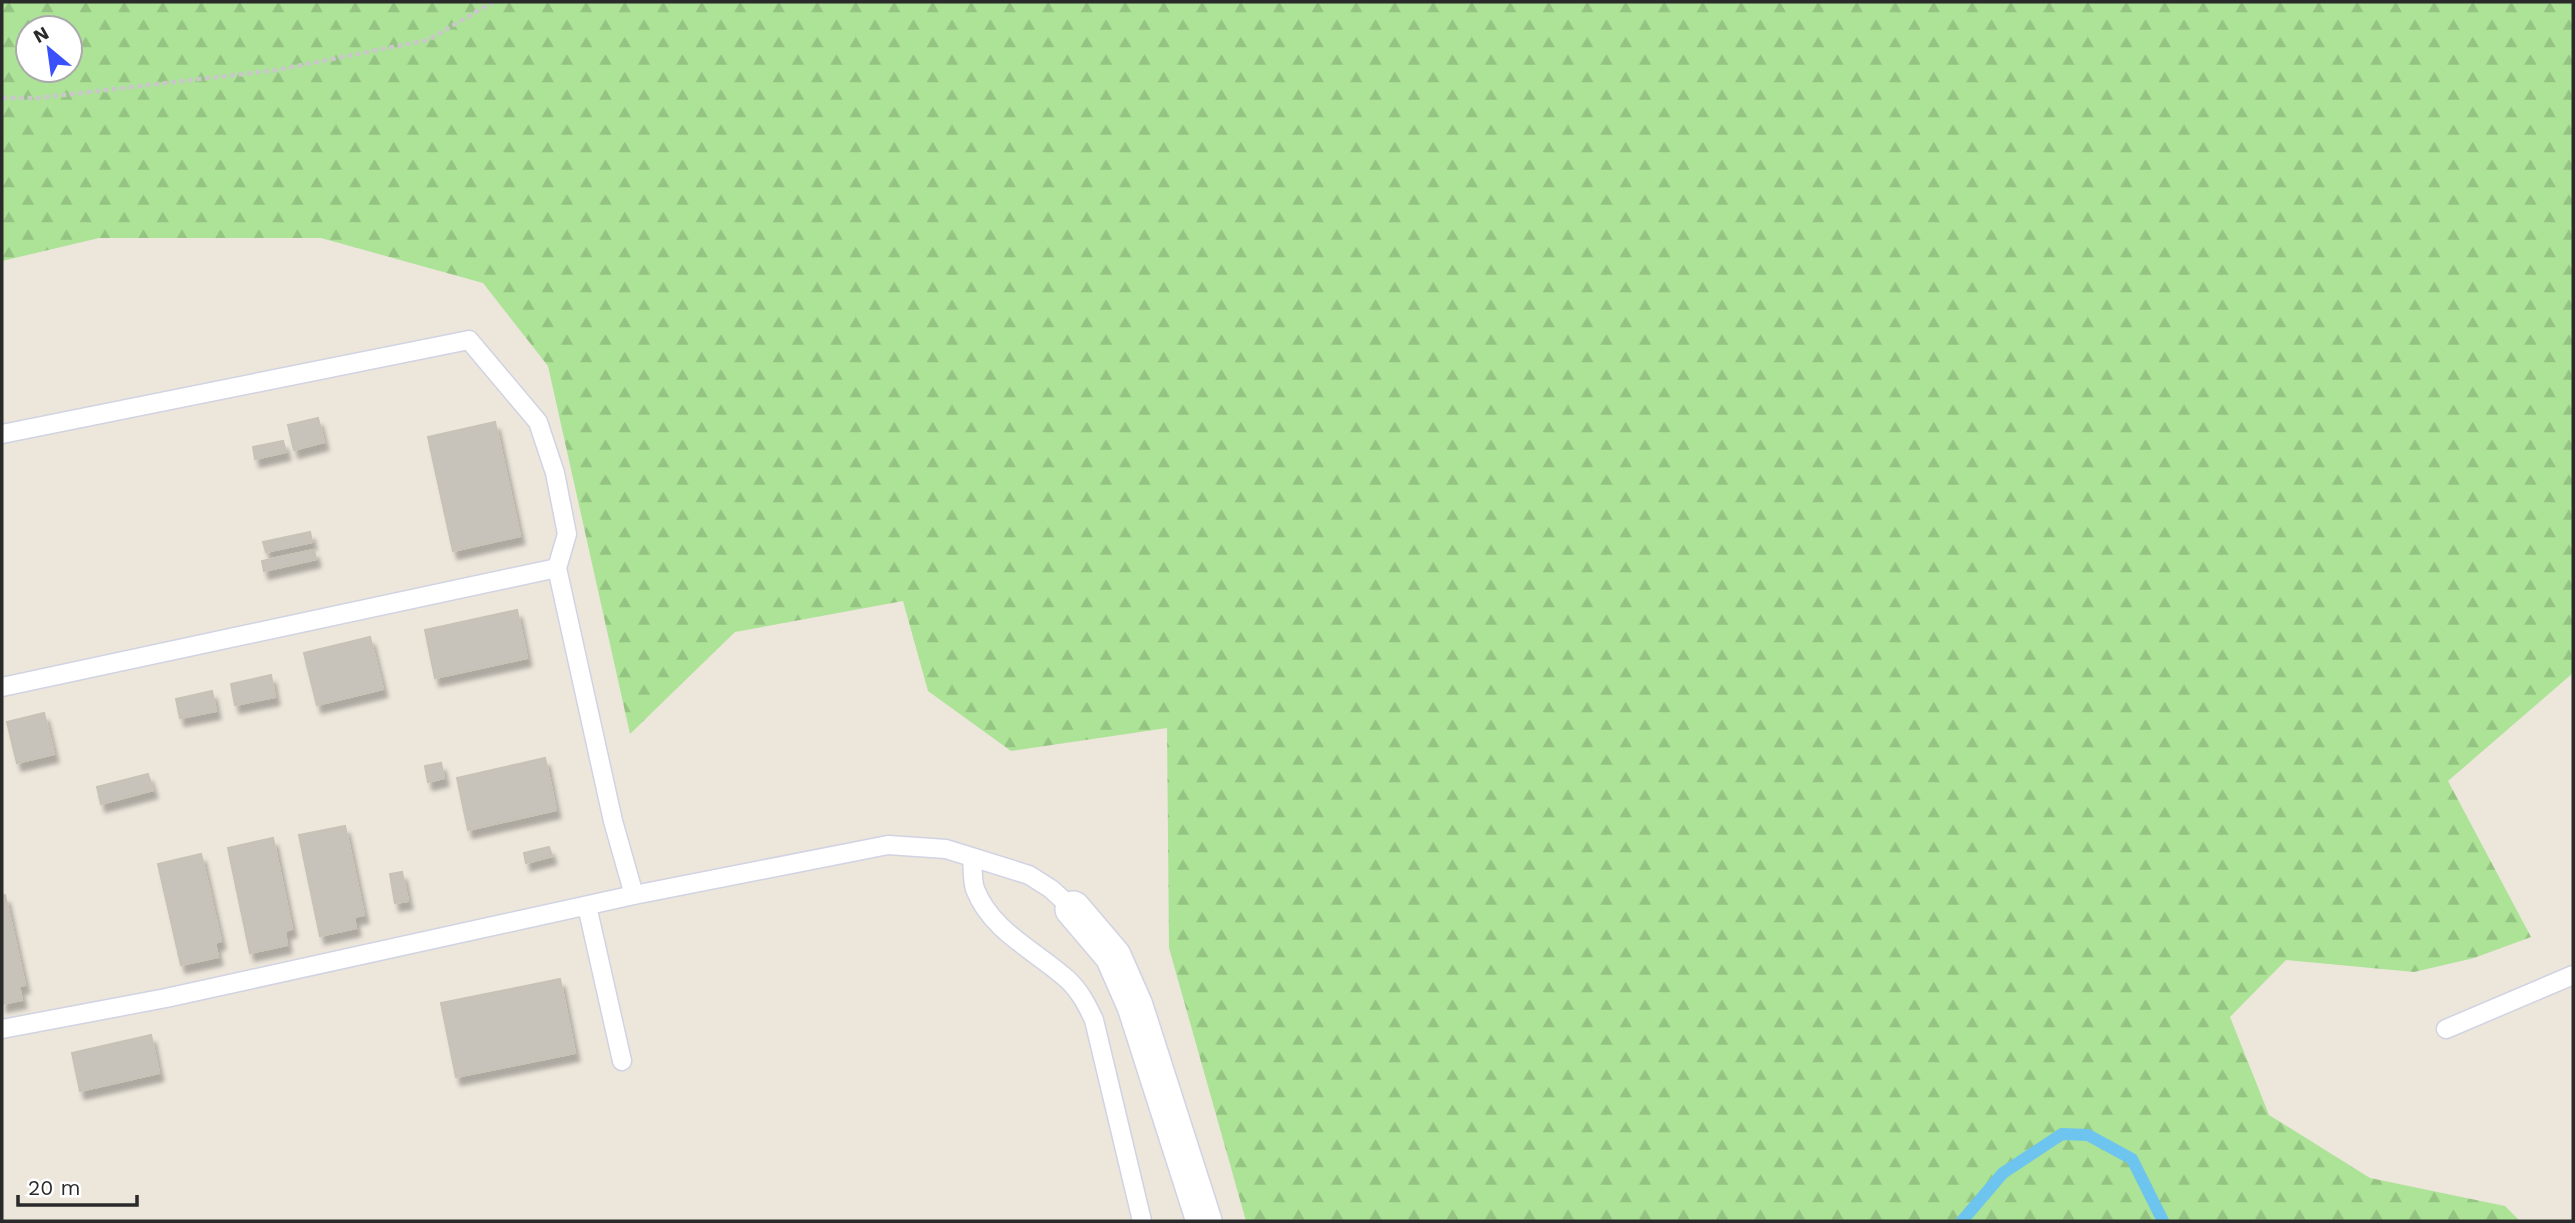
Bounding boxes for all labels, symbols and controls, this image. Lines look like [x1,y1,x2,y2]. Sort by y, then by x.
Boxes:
north arrow [14,14,84,84]
text: N [29,21,53,48]
scale bar [18,1164,136,1208]
text: 20 m [28,1175,80,1200]

